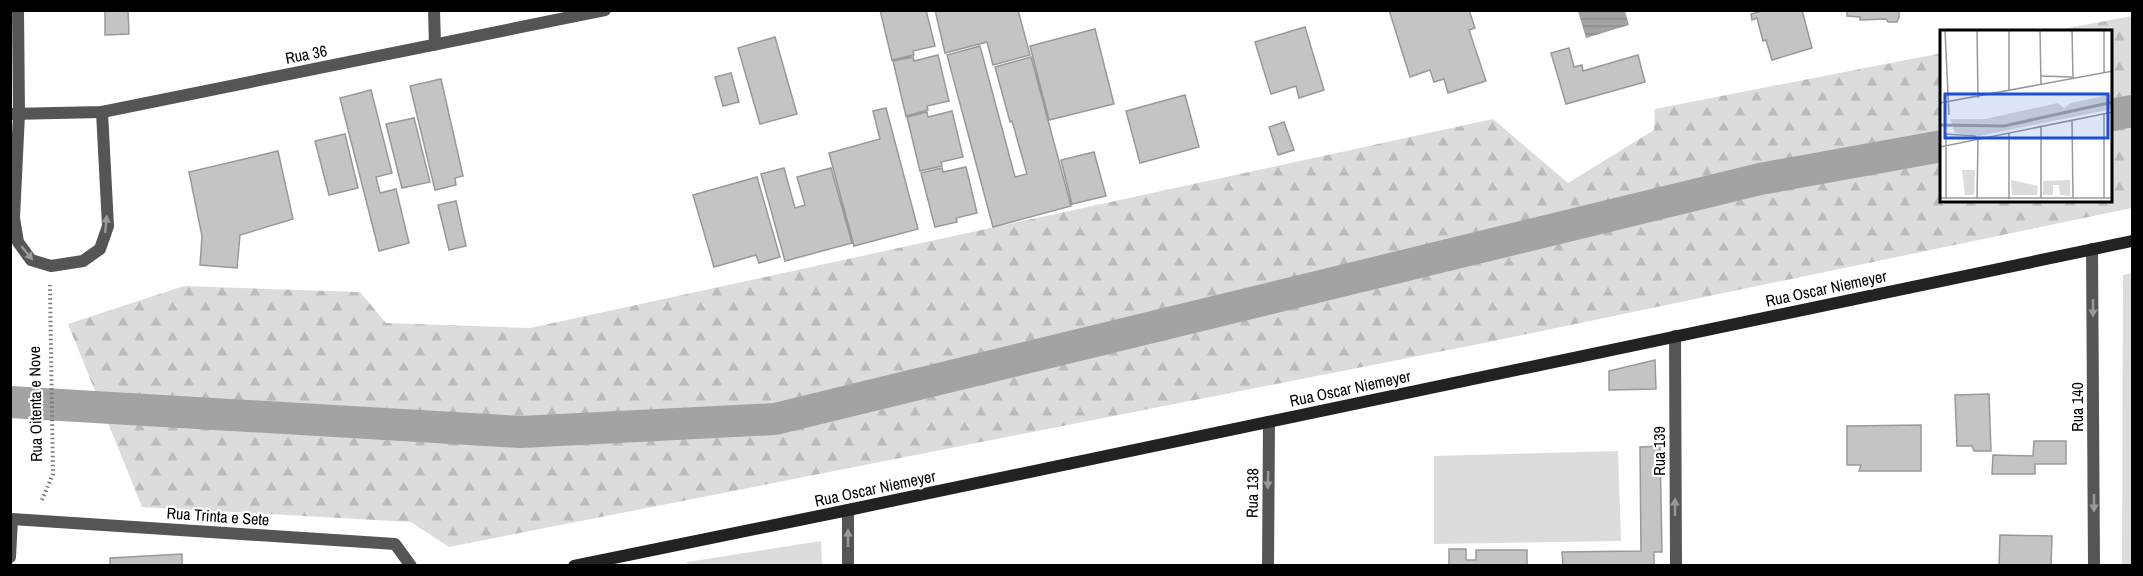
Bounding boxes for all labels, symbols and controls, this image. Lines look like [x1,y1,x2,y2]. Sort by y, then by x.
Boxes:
inset map [1940,30,2113,202]
street label: Rua 36 [283,39,329,69]
one-way arrow [101,214,111,233]
one-way arrow [20,245,33,260]
street label: Rua Oscar Niemeyer [1763,264,1889,312]
one-way arrow [2088,298,2098,317]
street label: Rua Oitenta e Nove [23,346,47,462]
street label: Rua Oscar Niemeyer [1287,364,1413,412]
street label: Rua 140 [2066,382,2088,432]
street label: Rua 139 [1648,426,1670,476]
street label: Rua Oscar Niemeyer [812,464,938,512]
street label: Rua 138 [1241,468,1263,518]
one-way arrow [1264,471,1273,490]
one-way arrow [2089,493,2099,512]
one-way arrow [1670,498,1680,517]
street label: Rua Trinta e Sete [166,501,270,531]
one-way arrow [843,528,853,547]

